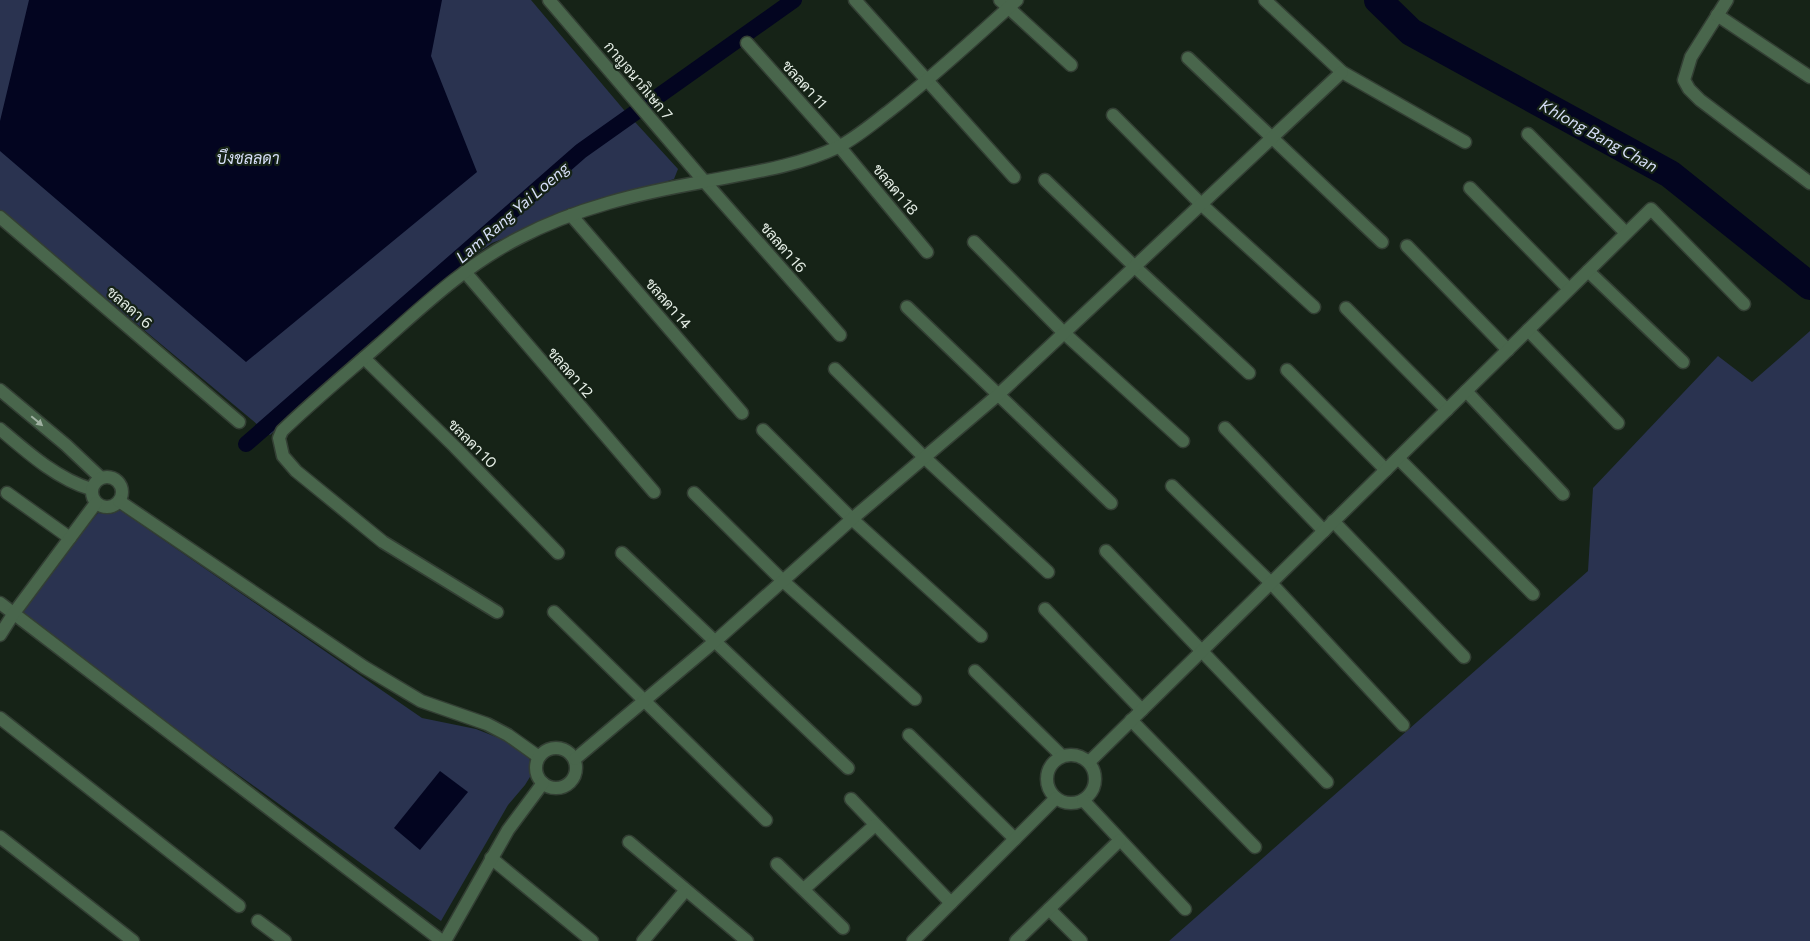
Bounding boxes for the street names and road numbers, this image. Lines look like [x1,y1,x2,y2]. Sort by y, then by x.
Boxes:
street label: กาญจนาภิเษก 7 [600,37,677,124]
street label: ชลลดา 11 [779,56,831,112]
street label: ชลลดา 18 [869,160,923,218]
street label: ชลลดา 16 [757,218,811,276]
street label: ชลลดา 14 [642,274,696,332]
street label: ชลลดา 6 [103,282,157,332]
street label: ชลลดา 12 [544,343,598,401]
street label: ชลลดา 10 [445,415,501,471]

